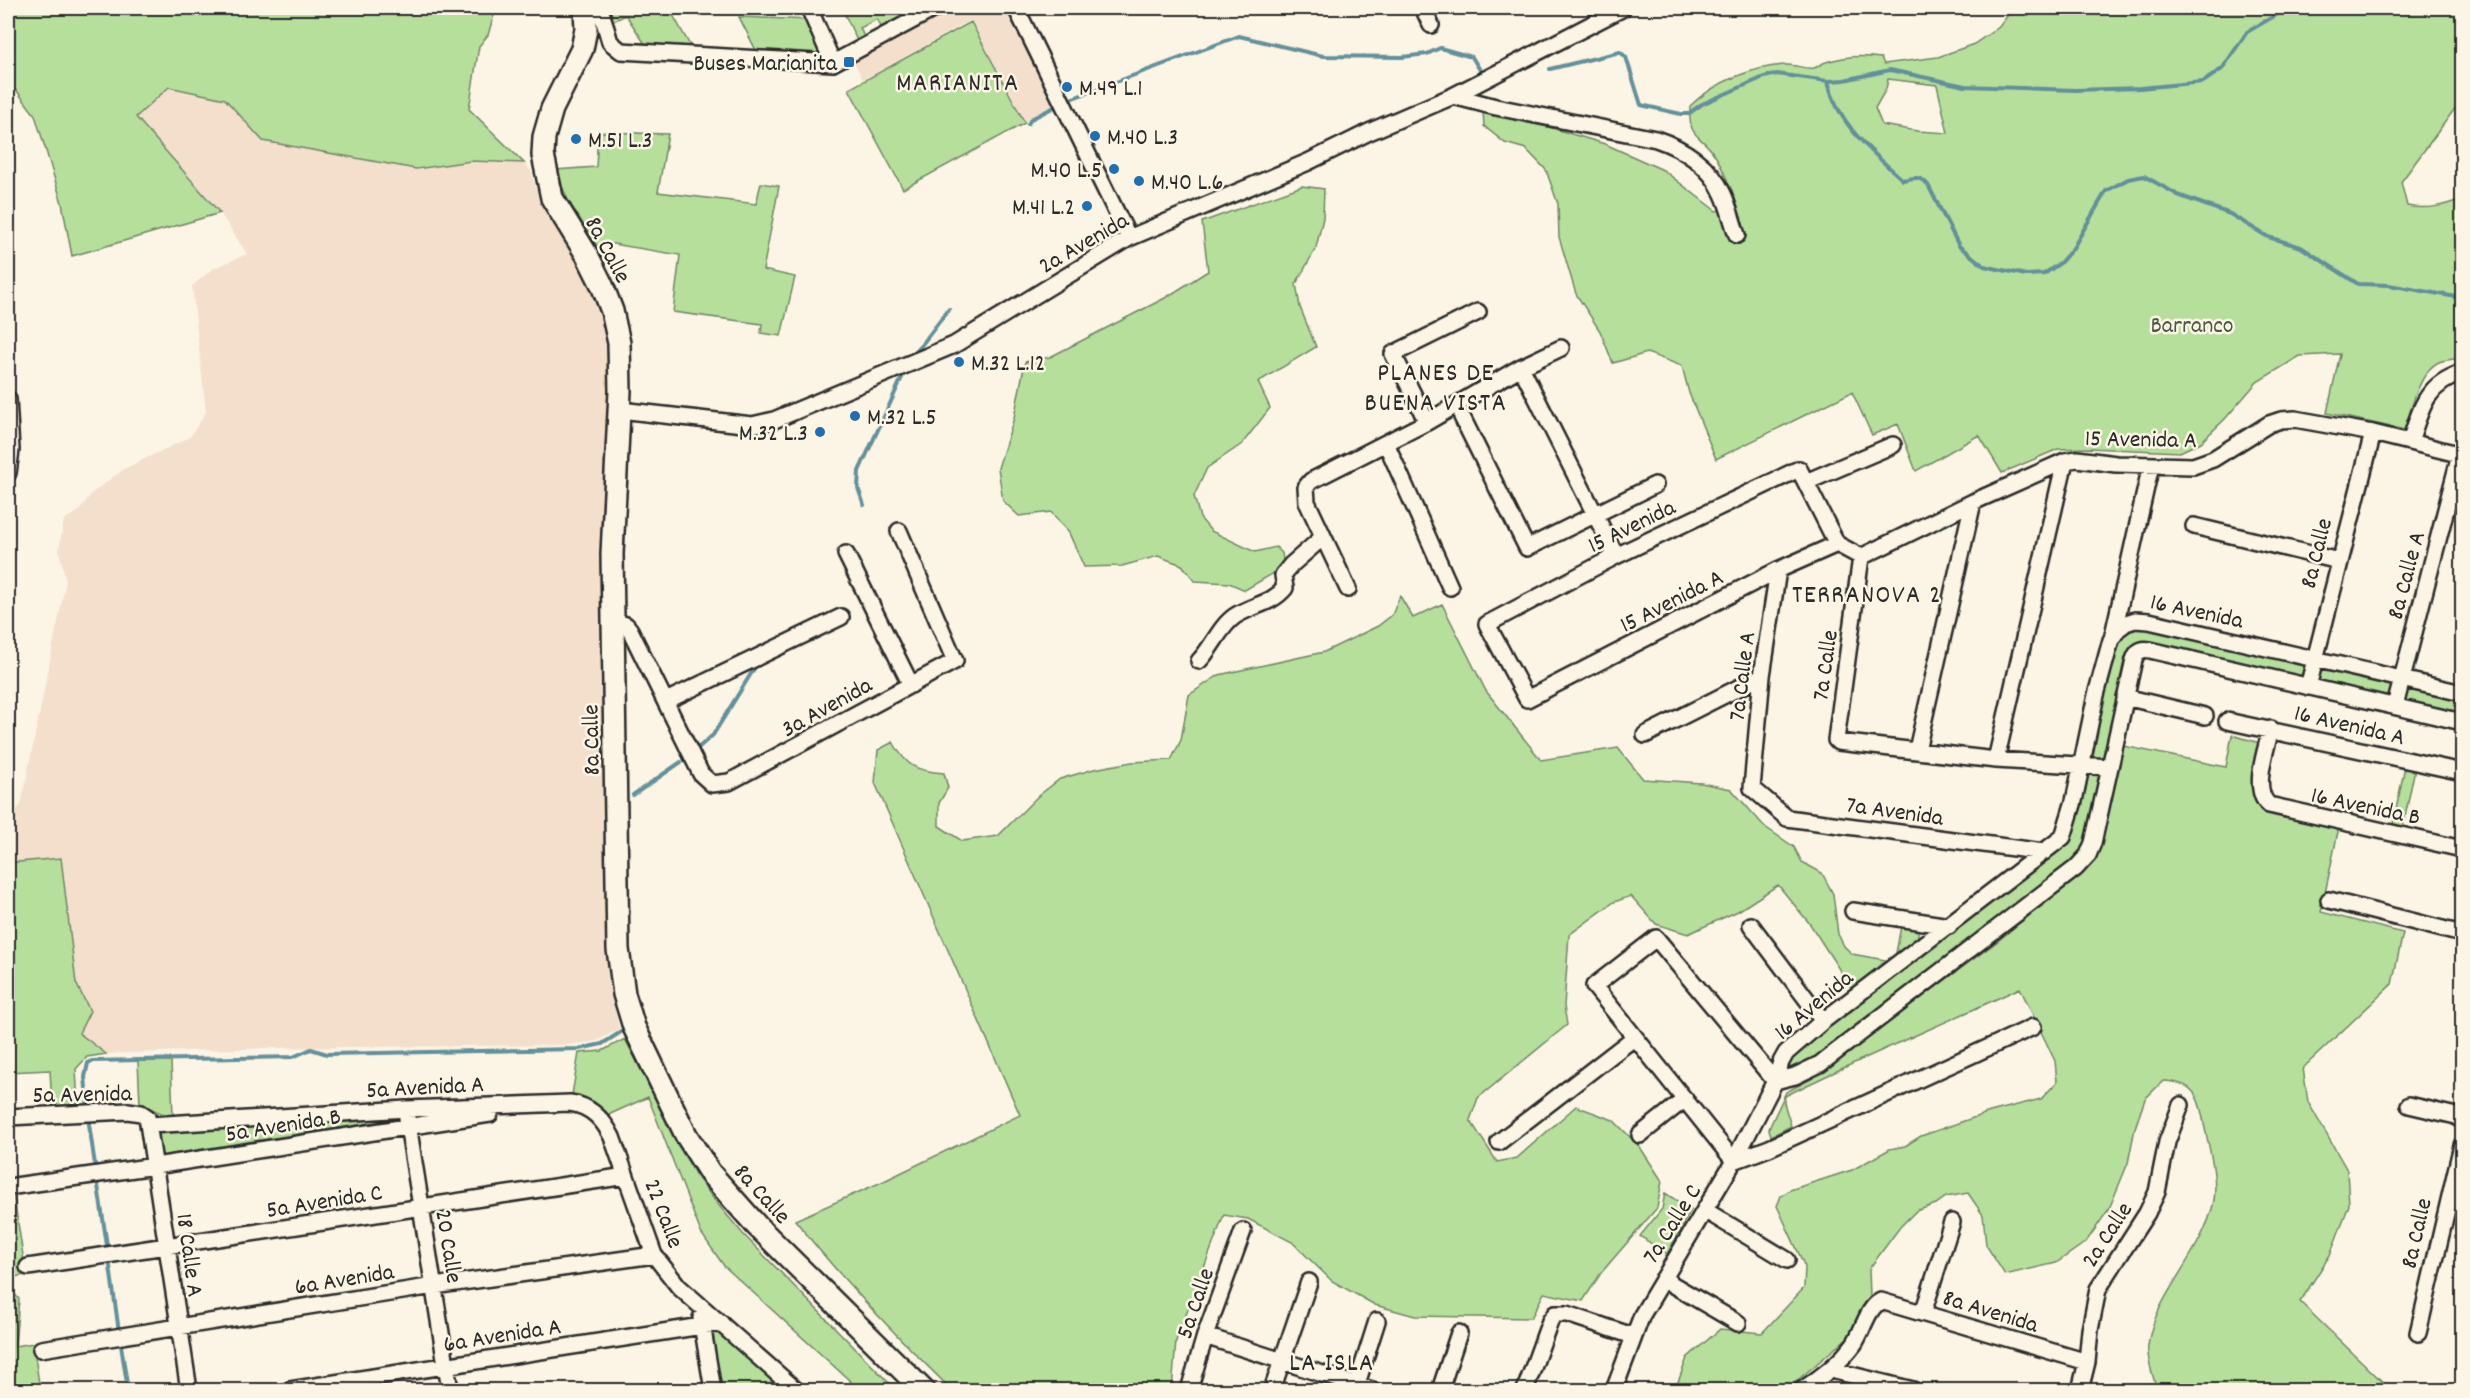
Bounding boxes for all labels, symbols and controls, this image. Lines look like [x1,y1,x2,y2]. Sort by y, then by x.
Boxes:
place label: Buses Marianita [694,48,838,82]
marker: Buses Marianita [842,55,856,69]
district label: MARIANITA [896,66,1020,103]
place label: M.49 L.1 [1079,73,1143,107]
marker: M.49 L.1 [1060,80,1074,94]
place label: M.40 L.3 [1107,122,1178,156]
place label: M.51 L.3 [588,125,652,159]
marker: M.40 L.3 [1088,129,1102,143]
marker: M.51 L.3 [569,132,583,146]
place label: M.40 L.5 [1031,155,1102,189]
marker: M.40 L.5 [1107,162,1121,176]
place label: M.40 L.6 [1151,167,1223,201]
marker: M.40 L.6 [1132,174,1146,188]
place label: M.41 L.2 [1012,192,1075,226]
marker: M.41 L.2 [1080,199,1094,213]
street label: 2a Avenida [1033,205,1136,284]
street label: 8a Calle [575,211,638,290]
park label: Barranco [2150,310,2234,344]
place label: M.32 L.12 [971,348,1045,382]
marker: M.32 L.12 [952,355,966,369]
district label: PLANES DE BUENA VISTA [1365,356,1507,423]
place label: M.32 L.5 [867,402,937,436]
marker: M.32 L.5 [848,409,862,423]
place label: M.32 L.3 [739,418,808,452]
street label: 15 Avenida A [2085,423,2197,459]
marker: M.32 L.3 [813,425,827,439]
street label: 15 Avenida [1583,492,1682,563]
street label: 8a Calle [2293,515,2343,593]
street label: 8a Calle A [2380,528,2436,624]
street label: 15 Avenida A [1615,562,1730,643]
district label: TERRANOVA 2 [1792,578,1942,615]
street label: 16 Avenida [2147,587,2247,640]
street label: 7a Calle [1805,628,1849,703]
street label: 7a Calle A [1722,630,1766,723]
street label: 3a Avenida [776,669,880,748]
street label: 16 Avenida A [2291,698,2408,756]
street label: 8a Calle [575,704,611,776]
street label: 16 Avenida B [2308,780,2423,836]
street label: 7a Avenida [1844,789,1946,837]
street label: 16 Avenida [1768,963,1862,1050]
street label: 5a Avenida A [365,1069,485,1109]
street label: 5a Avenida [32,1078,133,1114]
street label: 5a Avenida B [223,1101,344,1153]
street label: 8a Calle [724,1157,797,1233]
street label: 22 Calle [634,1175,691,1254]
street label: 5a Avenida C [264,1177,385,1229]
street label: 7a Calle C [1636,1178,1711,1271]
street label: 8a Calle [2393,1195,2443,1272]
street label: 2a Calle [2075,1196,2142,1275]
street label: 20 Calle [424,1207,470,1286]
street label: 18 Calle A [165,1211,211,1299]
street label: 6a Avenida [292,1256,397,1306]
street label: 5a Calle [1169,1264,1225,1344]
street label: 8a Avenida [1938,1282,2043,1344]
street label: 6a Avenida A [441,1311,564,1363]
district label: LA ISLA [1289,1346,1375,1383]

